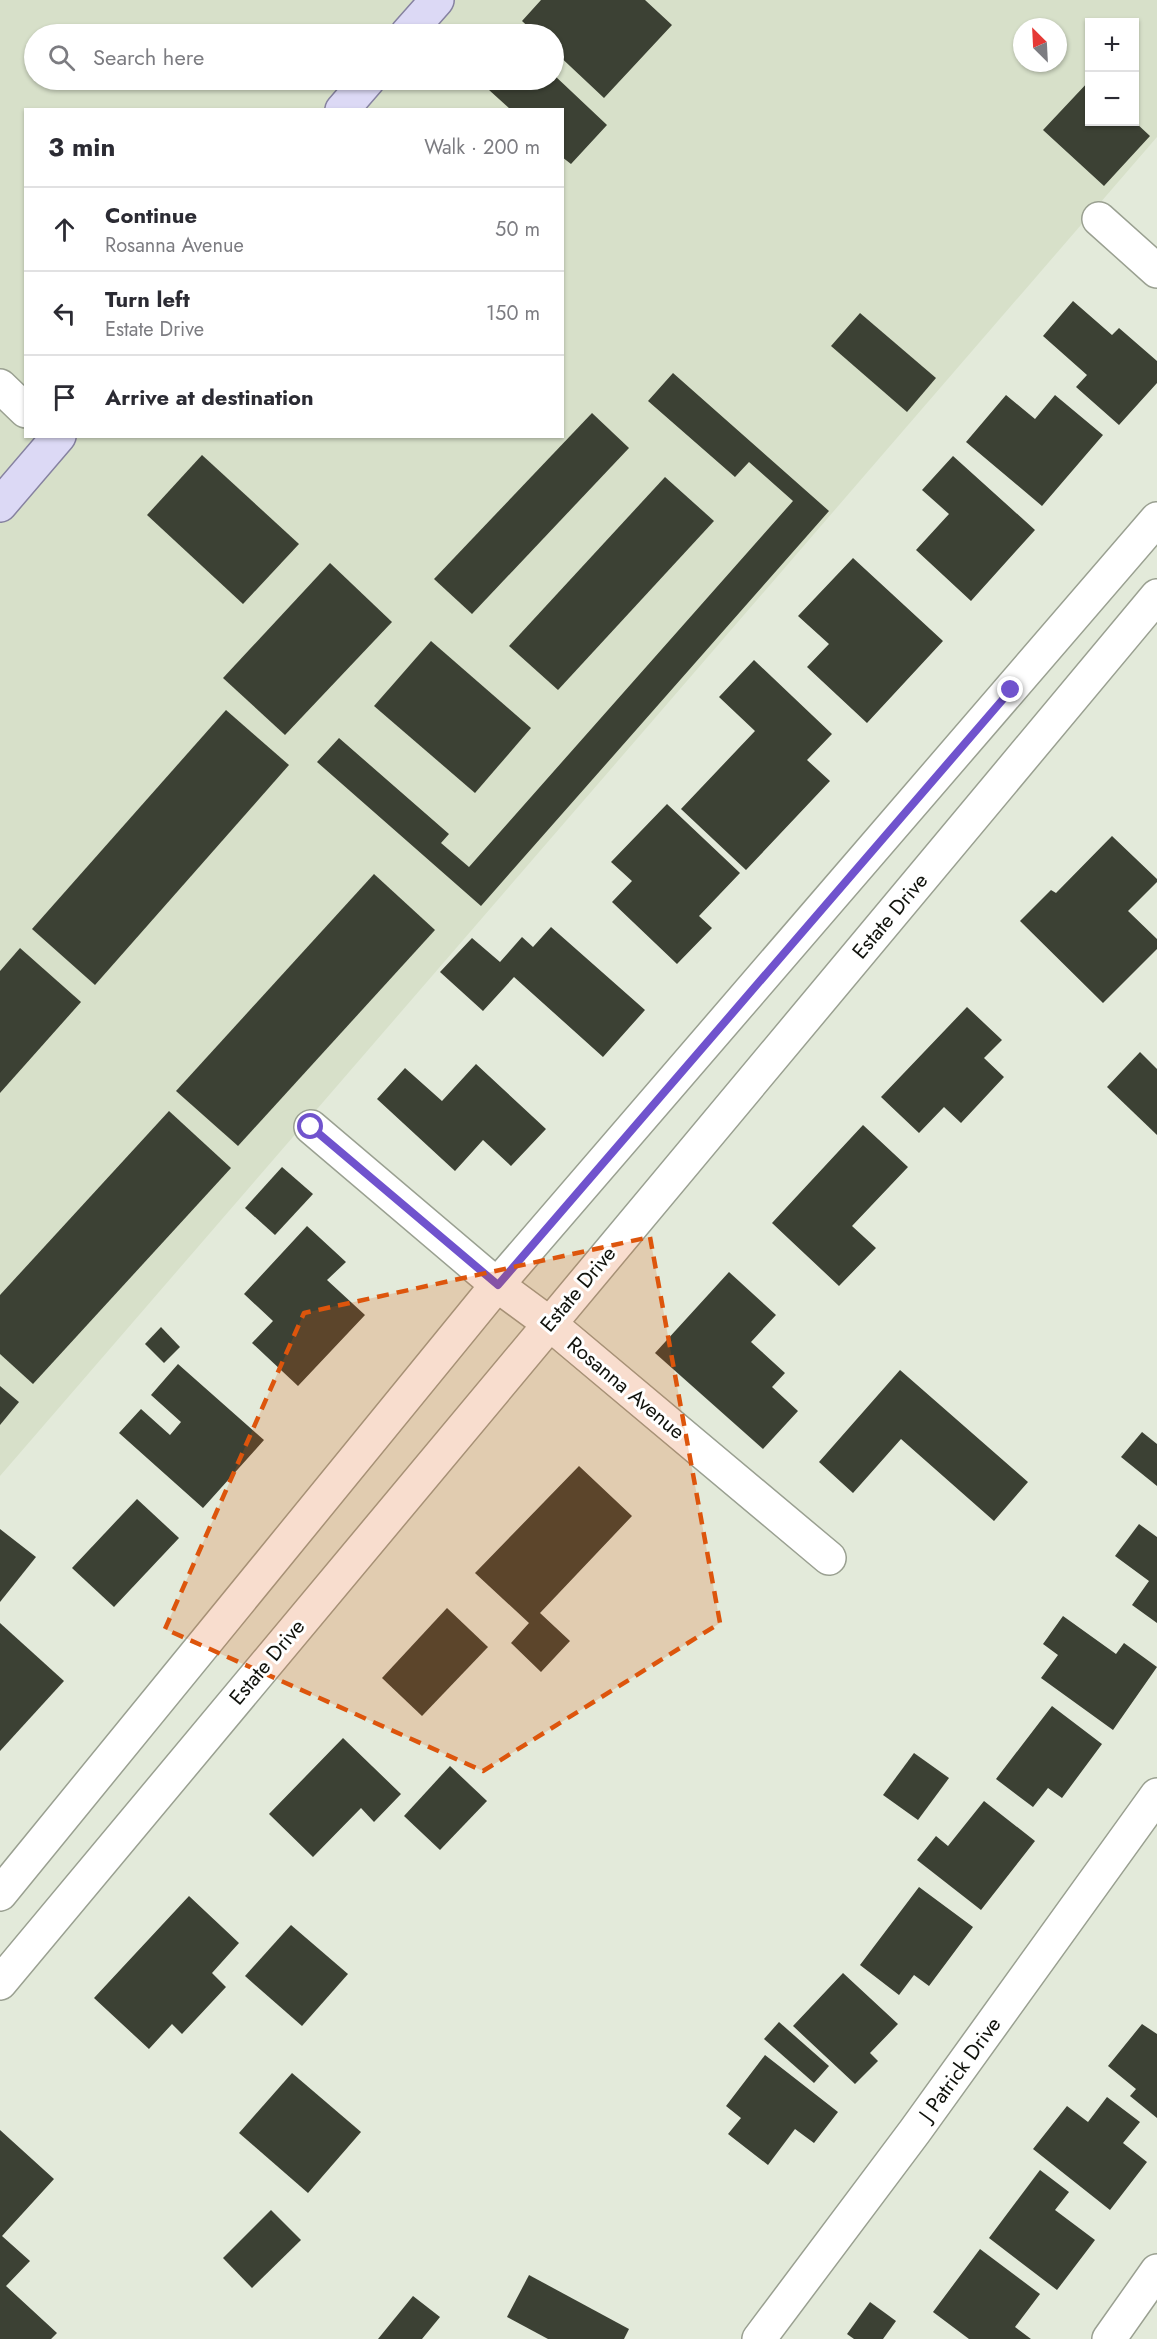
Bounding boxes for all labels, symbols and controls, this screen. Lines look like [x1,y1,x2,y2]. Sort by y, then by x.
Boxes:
north arrow [1013,18,1067,72]
map controls [1085,18,1139,126]
button: + [1085,18,1139,72]
search box [24,24,564,90]
icon: search [45,41,78,74]
text: Search here [93,41,204,73]
button: − [1085,72,1139,126]
text: 3 min [48,128,115,166]
text: Walk · 200 m [424,133,540,162]
text: Continue [105,199,197,231]
icon: ahead [48,213,81,246]
text: 50 m [495,215,540,244]
text: Rosanna Avenue [105,231,244,260]
text: Turn left [105,283,190,315]
icon: left [48,297,81,330]
text: 150 m [486,299,540,328]
text: Estate Drive [105,315,204,344]
icon: arrive [48,381,81,414]
text: Arrive at destination [105,381,314,413]
route end [997,676,1023,702]
street label: Estate Drive [845,866,935,965]
route start [297,1113,323,1139]
street label: Estate Drive [533,1239,623,1338]
street label: Rosanna Avenue [561,1330,692,1446]
street label: Estate Drive [222,1612,312,1711]
street label: J Patrick Drive [910,2011,1008,2130]

